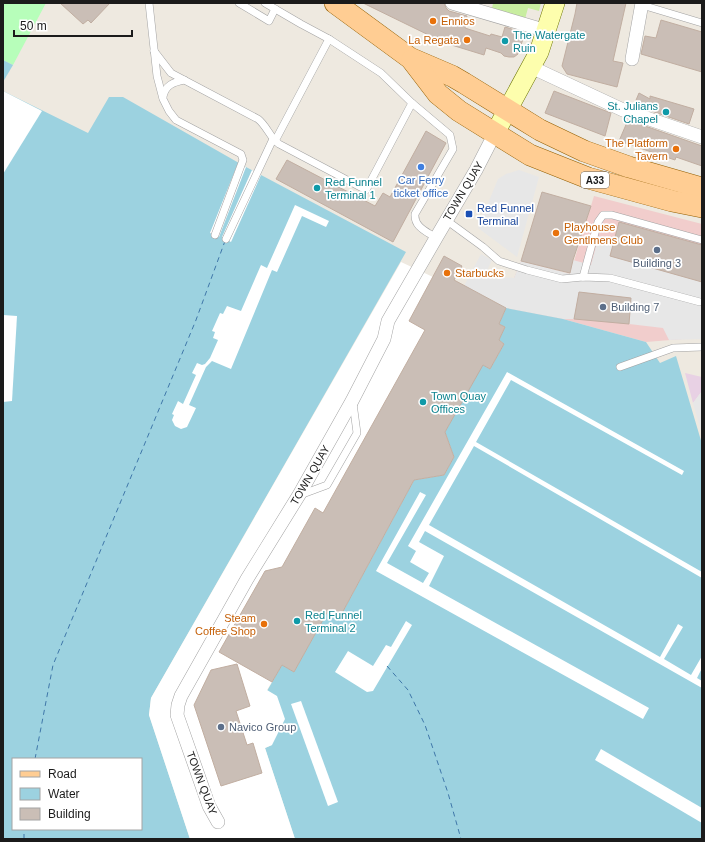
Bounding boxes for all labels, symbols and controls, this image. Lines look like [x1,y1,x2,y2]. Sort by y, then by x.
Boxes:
scale bar [14,12,132,38]
place label: Ennios [441,15,475,27]
marker: Ennios [428,16,438,26]
text: 50 m [20,19,47,33]
place label: The Watergate Ruin [513,29,585,54]
place label: La Regata [408,34,460,46]
marker: La Regata [462,35,472,45]
marker: The Watergate Ruin [500,36,510,46]
place label: St. Julians Chapel [607,100,658,125]
marker: St. Julians Chapel [661,107,671,117]
place label: The Platform Tavern [605,137,668,162]
marker: The Platform Tavern [671,144,681,154]
street label: TOWN QUAY [441,159,486,223]
marker: Car Ferry ticket office [416,162,426,172]
road number: A33 [581,172,609,188]
place label: Car Ferry ticket office [394,174,448,199]
place label: Red Funnel Terminal 1 [325,176,382,201]
marker: Red Funnel Terminal 1 [312,183,322,193]
place label: Red Funnel Terminal [477,202,534,227]
marker: Red Funnel Terminal [464,209,474,219]
place label: Playhouse Gentlmens Club [564,221,643,246]
marker: Playhouse Gentlmens Club [551,228,561,238]
marker: Building 3 [652,245,662,255]
place label: Building 3 [633,257,681,269]
place label: Starbucks [455,267,504,279]
marker: Starbucks [442,268,452,278]
place label: Building 7 [611,301,659,313]
marker: Building 7 [598,302,608,312]
place label: Town Quay Offices [431,390,487,415]
marker: Town Quay Offices [418,397,428,407]
street label: TOWN QUAY [288,442,332,507]
place label: Red Funnel Terminal 2 [305,609,362,634]
place label: Steam Coffee Shop [195,612,256,637]
marker: Red Funnel Terminal 2 [292,616,302,626]
marker: Steam Coffee Shop [259,619,269,629]
place label: Navico Group [229,721,296,733]
marker: Navico Group [216,722,226,732]
street label: TOWN QUAY [184,750,220,817]
legend [12,758,142,830]
text: Road [48,767,77,781]
text: Water [48,787,80,801]
text: Building [48,807,91,821]

